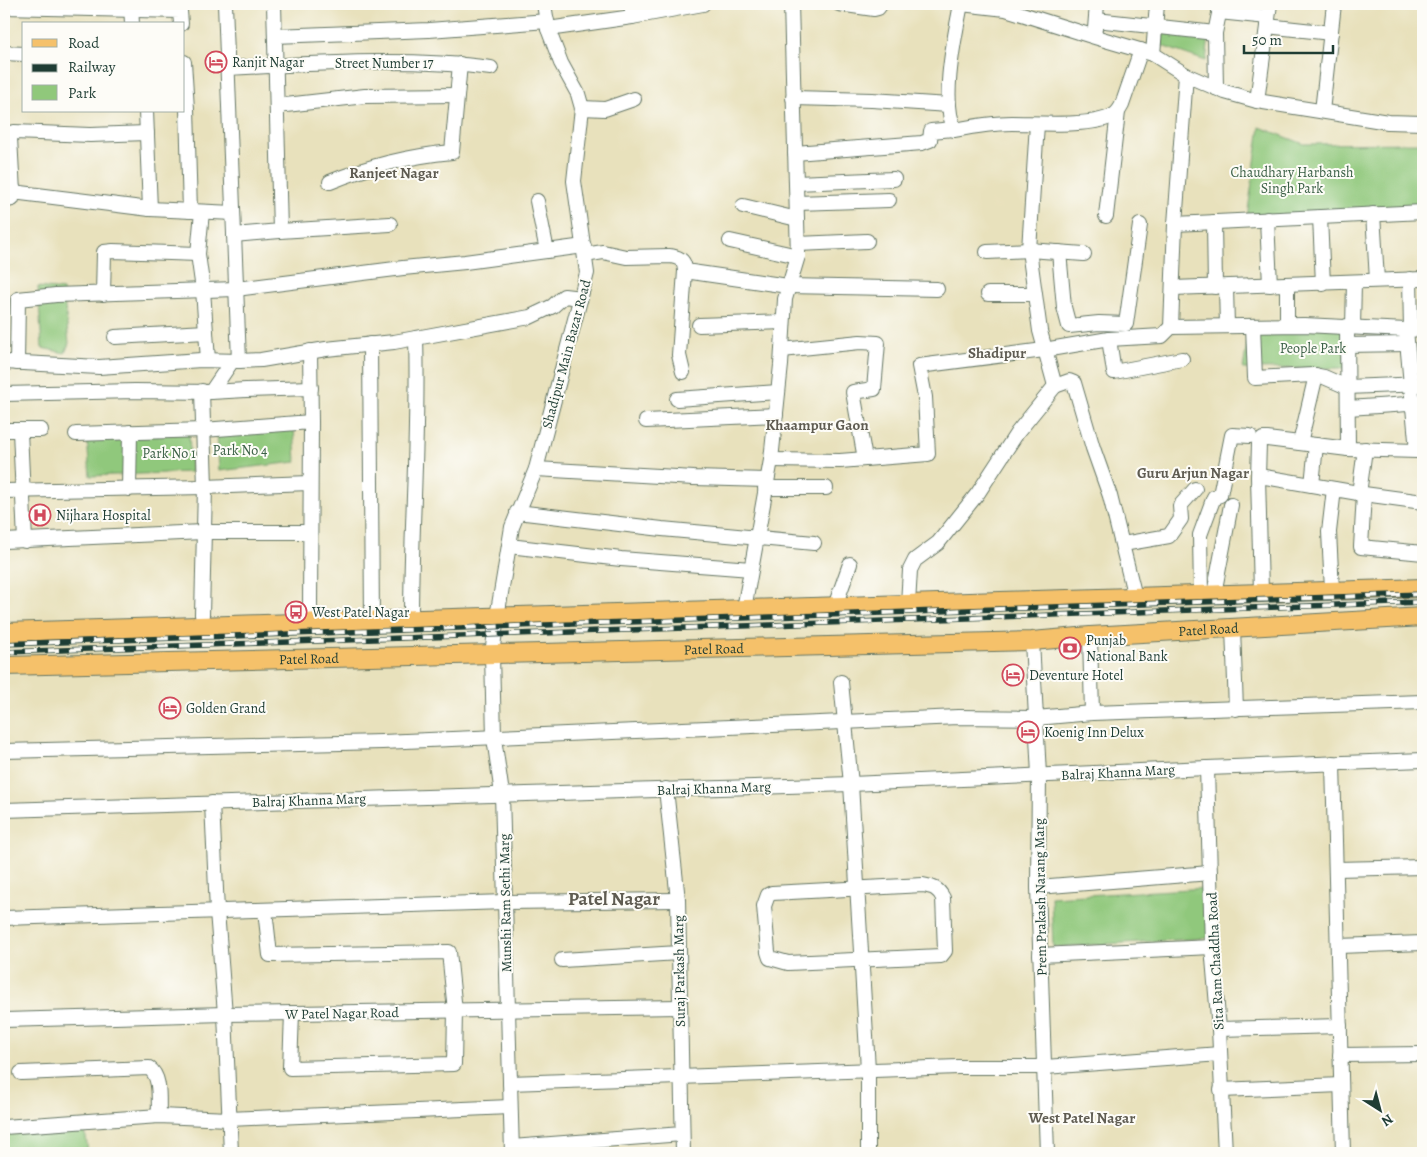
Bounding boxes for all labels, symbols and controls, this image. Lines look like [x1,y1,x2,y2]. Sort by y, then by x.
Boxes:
legend [22,22,185,112]
scale bar [1244,22,1333,54]
text: 50 m [1252,30,1282,50]
text: Road [68,33,100,53]
hotel icon: Ranjit Nagar [204,50,228,74]
place label: Ranjit Nagar [232,53,305,72]
street label: Street Number 17 [335,54,433,73]
text: Railway [68,57,116,77]
text: Park [68,83,97,103]
district label: Ranjeet Nagar [349,163,439,183]
park label: Chaudhary Harbansh Singh Park [1230,163,1354,198]
street label: Shadipur Main Bazar Road [537,277,596,431]
park label: People Park [1280,339,1346,358]
district label: Shadipur [968,343,1026,363]
district label: Khaampur Gaon [765,415,869,435]
park label: Park No 4 [213,441,267,460]
park label: Park No 1 [142,444,196,463]
district label: Guru Arjun Nagar [1137,463,1249,483]
hospital icon: Nijhara Hospital [28,503,52,527]
place label: Nijhara Hospital [56,506,151,525]
bus stop icon: West Patel Nagar [284,600,308,624]
place label: West Patel Nagar [311,603,410,622]
street label: Patel Road [1178,619,1239,641]
place label: Punjab National Bank [1086,631,1168,666]
bank icon: Punjab National Bank [1058,636,1082,660]
street label: Patel Road [683,639,745,659]
street label: Patel Road [279,649,340,669]
hotel icon: Deventure Hotel [1001,663,1025,687]
place label: Deventure Hotel [1029,666,1124,685]
hotel icon: Golden Grand [158,696,182,720]
place label: Golden Grand [186,699,266,718]
hotel icon: Koenig Inn Delux [1016,720,1040,744]
place label: Koenig Inn Delux [1044,723,1144,742]
street label: Balraj Khanna Marg [1060,760,1176,785]
street label: Balraj Khanna Marg [657,777,772,800]
street label: Balraj Khanna Marg [252,789,367,812]
street label: Prem Prakash Narang Marg [1030,818,1051,976]
street label: Munshi Ram Sethi Marg [495,833,516,973]
district label: Patel Nagar [568,886,660,912]
street label: Sita Ram Chaddha Road [1202,891,1229,1030]
street label: Suraj Parkash Marg [669,915,690,1027]
street label: W Patel Nagar Road [284,1003,400,1024]
north arrow [1354,1084,1404,1134]
district label: West Patel Nagar [1028,1108,1135,1128]
text: N [1378,1109,1397,1131]

